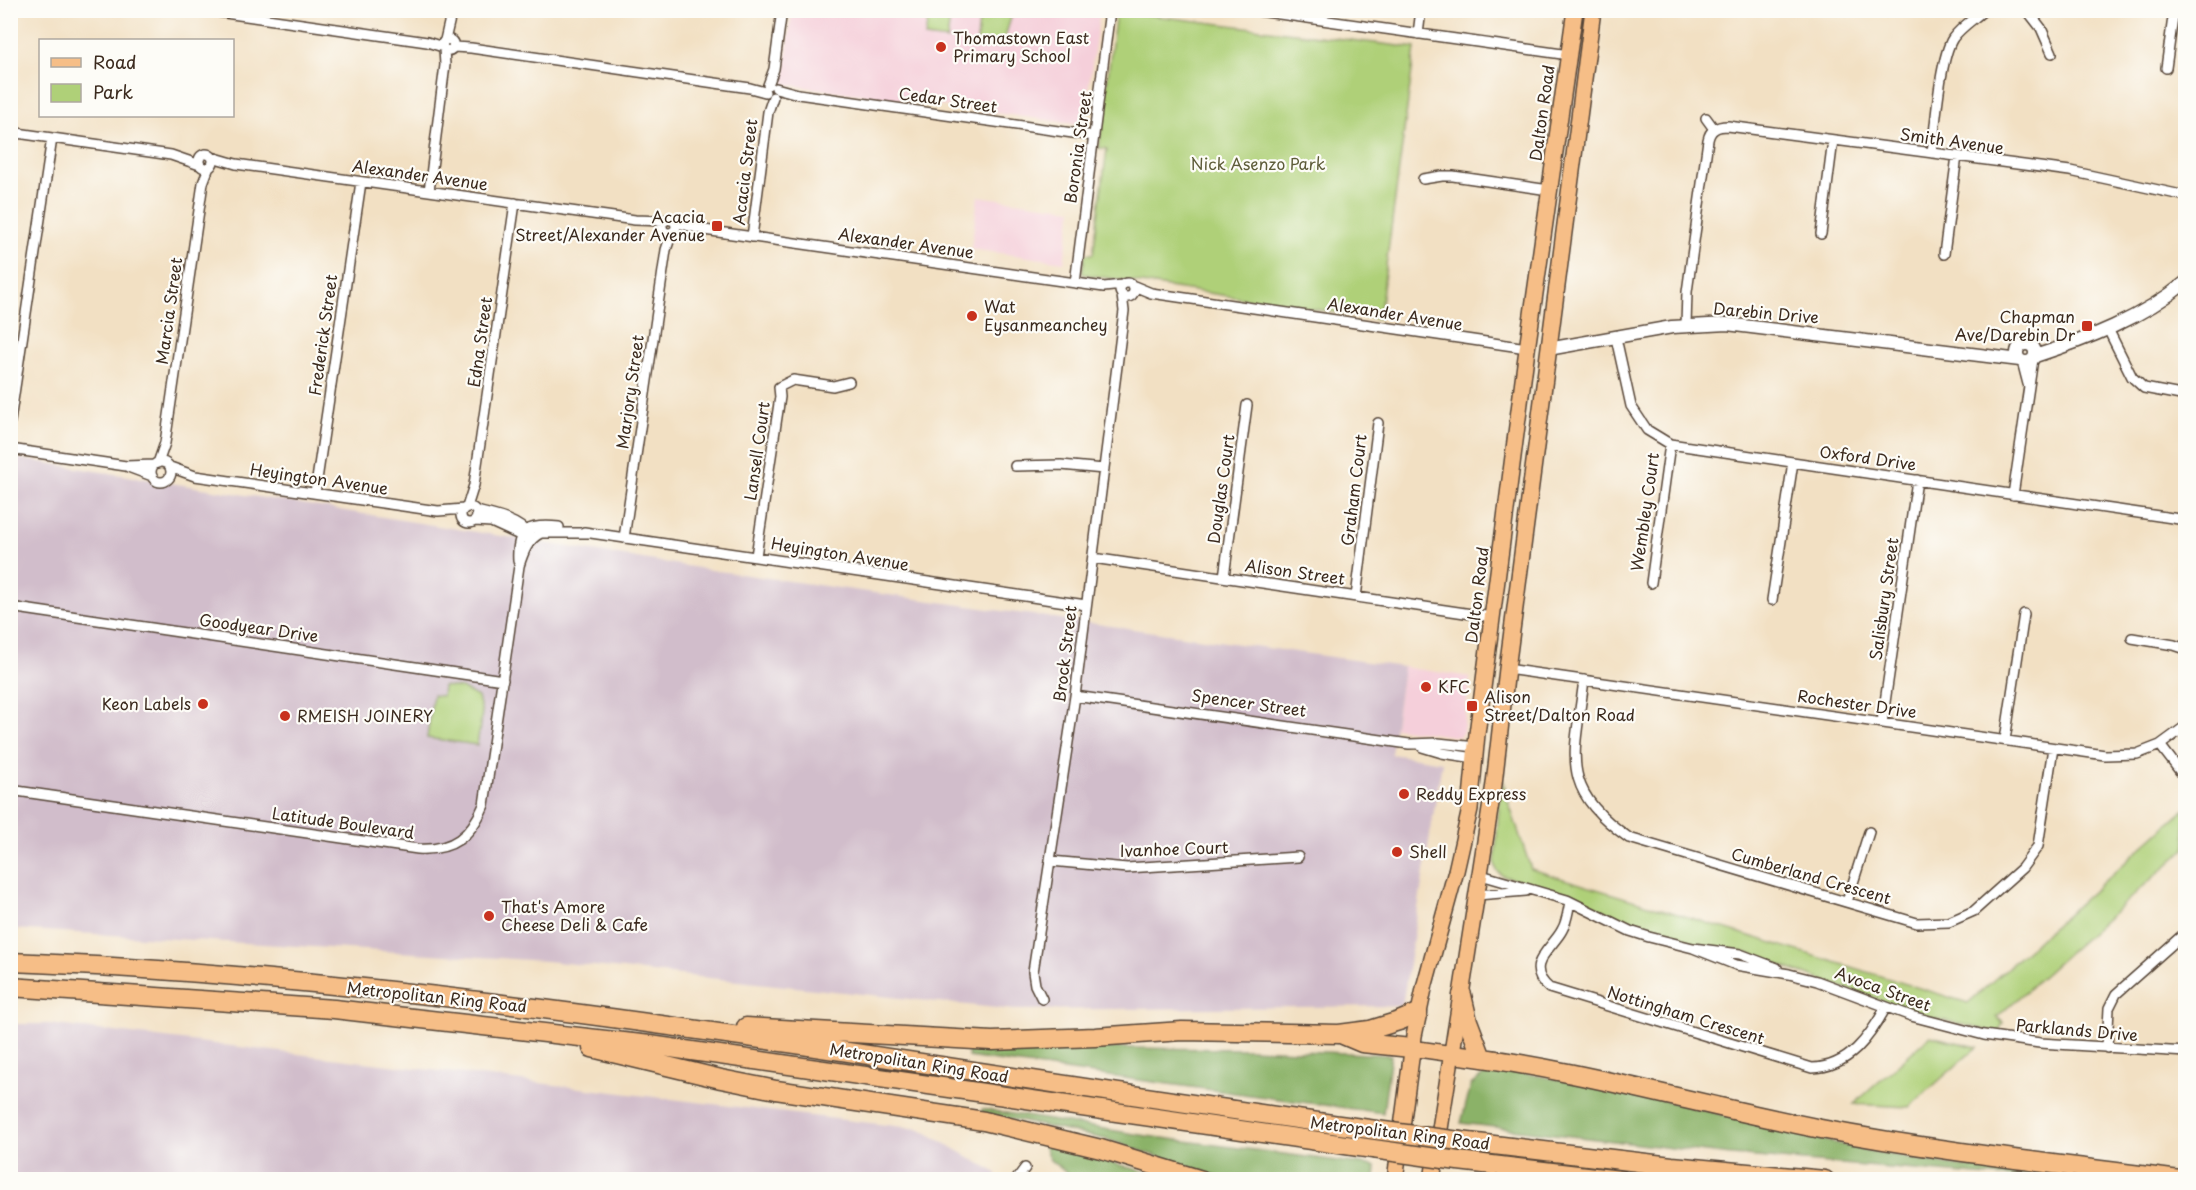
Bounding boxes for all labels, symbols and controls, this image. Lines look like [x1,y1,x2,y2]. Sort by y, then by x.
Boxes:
place label: Thomastown East Primary School [953,25,1089,67]
legend [39,39,234,117]
marker: Thomastown East Primary School [934,40,948,54]
text: Road [93,48,137,75]
street label: Dalton Road [1522,63,1560,162]
text: Park [93,78,133,105]
street label: Cedar Street [897,80,999,118]
street label: Boronia Street [1057,89,1097,205]
street label: Acacia Street [726,117,762,226]
street label: Smith Avenue [1899,121,2006,159]
park label: Nick Asenzo Park [1191,151,1326,175]
street label: Alexander Avenue [351,153,490,195]
place label: Acacia Street/Alexander Avenue [515,204,705,246]
marker: Acacia Street/Alexander Avenue [710,219,724,233]
street label: Alexander Avenue [837,221,976,263]
street label: Marcia Street [149,255,187,366]
street label: Frederick Street [302,272,342,397]
street label: Alexander Avenue [1326,290,1465,336]
place label: Wat Eysanmeanchey [984,294,1107,336]
street label: Edna Street [461,295,497,389]
street label: Darebin Drive [1712,295,1820,329]
place label: Chapman Ave/Darebin Dr [1955,304,2076,346]
marker: Wat Eysanmeanchey [965,309,979,323]
marker: Chapman Ave/Darebin Dr [2080,319,2094,333]
street label: Marjory Street [609,333,649,450]
street label: Lansell Court [737,399,775,502]
street label: Douglas Court [1200,432,1240,545]
street label: Graham Court [1334,432,1372,547]
street label: Oxford Drive [1818,438,1918,476]
street label: Wembley Court [1624,450,1664,573]
street label: Heyington Avenue [248,456,390,500]
street label: Heyington Avenue [769,530,911,576]
street label: Salisbury Street [1863,535,1904,662]
street label: Dalton Road [1458,545,1494,644]
street label: Alison Street [1244,552,1347,590]
street label: Brock Street [1046,603,1082,704]
street label: Goodyear Drive [198,607,321,647]
place label: KFC [1438,674,1470,698]
marker: KFC [1419,680,1433,694]
street label: Spencer Street [1190,682,1308,722]
street label: Rochester Drive [1796,683,1918,723]
place label: Alison Street/Dalton Road [1484,684,1635,726]
place label: Keon Labels [102,691,191,715]
marker: Keon Labels [196,697,210,711]
marker: Alison Street/Dalton Road [1465,699,1479,713]
place label: RMEISH JOINERY [297,703,433,727]
marker: RMEISH JOINERY [278,709,292,723]
place label: Reddy Express [1416,781,1526,805]
marker: Reddy Express [1397,787,1411,801]
street label: Latitude Boulevard [271,800,416,844]
street label: Ivanhoe Court [1119,834,1229,862]
place label: Shell [1409,839,1447,863]
street label: Cumberland Crescent [1729,841,1894,909]
marker: Shell [1390,845,1404,859]
place label: That's Amore Cheese Deli & Cafe [501,894,648,936]
marker: That's Amore Cheese Deli & Cafe [482,909,496,923]
street label: Avoca Street [1832,960,1935,1017]
street label: Metropolitan Ring Road [346,975,528,1017]
street label: Nottingham Crescent [1605,979,1768,1049]
street label: Parklands Drive [2015,1012,2139,1046]
street label: Metropolitan Ring Road [828,1036,1010,1088]
street label: Metropolitan Ring Road [1309,1109,1491,1155]

